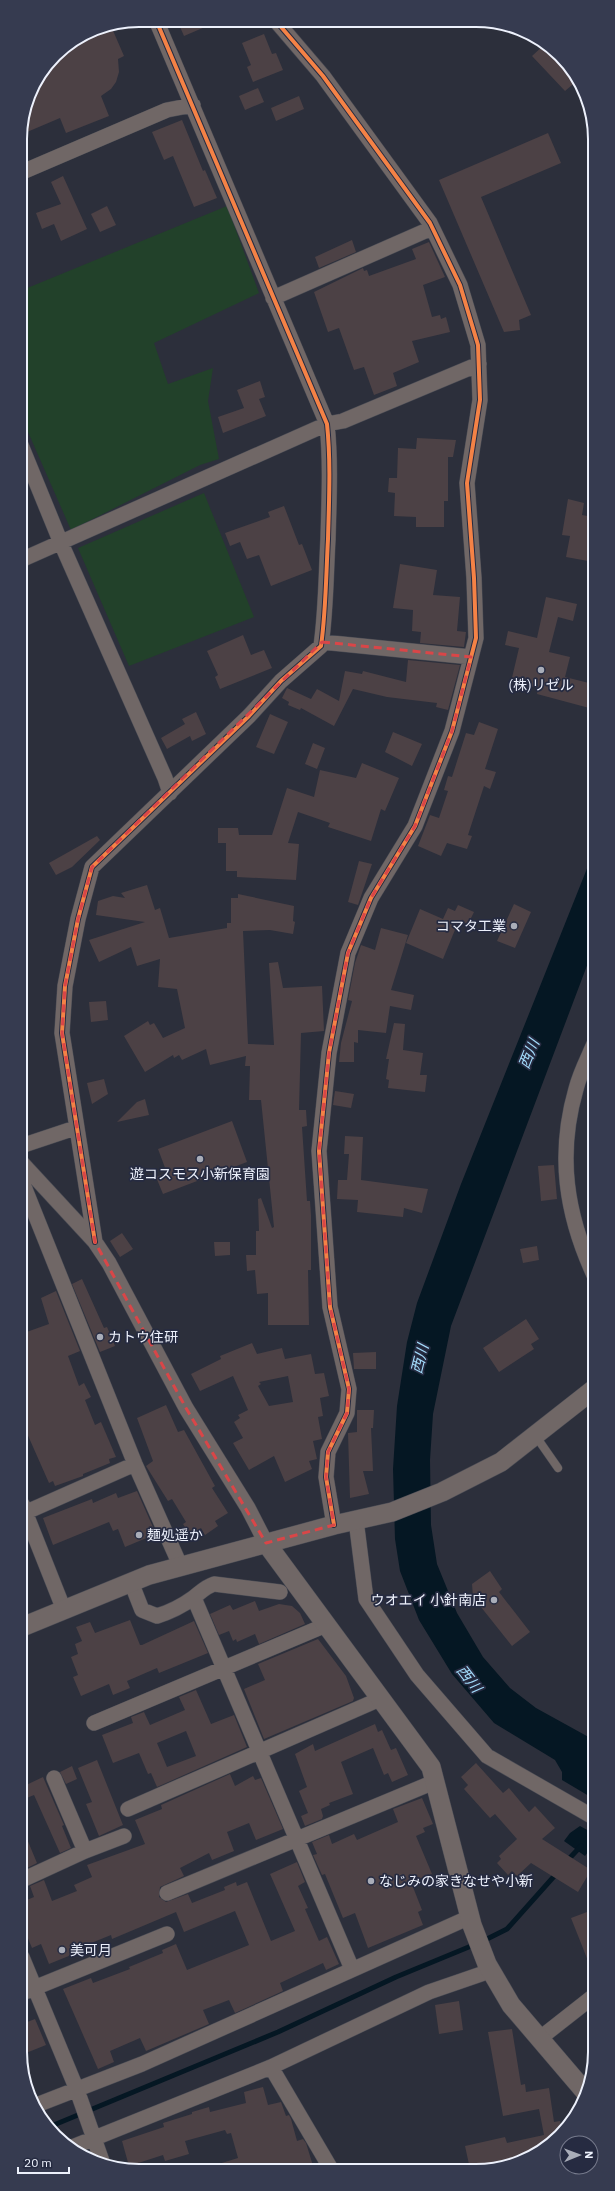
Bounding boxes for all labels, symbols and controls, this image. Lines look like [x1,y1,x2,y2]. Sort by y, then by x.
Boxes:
marker: (株)リゼル [536,665,546,675]
place label: (株)リゼル [508,676,574,694]
place label: コマタ工業 [436,917,506,935]
marker: コマタ工業 [509,921,519,931]
water label: 西川 [514,1034,544,1071]
marker: 遊コスモス小新保育園 [195,1154,205,1164]
place label: 遊コスモス小新保育園 [130,1165,270,1183]
place label: カトウ住研 [108,1328,178,1346]
marker: カトウ住研 [95,1332,105,1342]
water label: 西川 [407,1340,433,1376]
place label: 麺処遥か [147,1526,203,1544]
marker: 麺処遥か [134,1530,144,1540]
place label: ウオエイ 小針南店 [371,1591,486,1609]
marker: ウオエイ 小針南店 [489,1595,499,1605]
water label: 西川 [453,1661,487,1698]
place label: なじみの家きなせや小新 [379,1872,533,1890]
marker: なじみの家きなせや小新 [366,1876,376,1886]
place label: 美可月 [70,1941,112,1959]
marker: 美可月 [57,1945,67,1955]
north arrow [559,2135,599,2175]
scale bar [18,2149,69,2175]
text: N [582,2151,596,2159]
text: 20 m [24,2155,52,2170]

